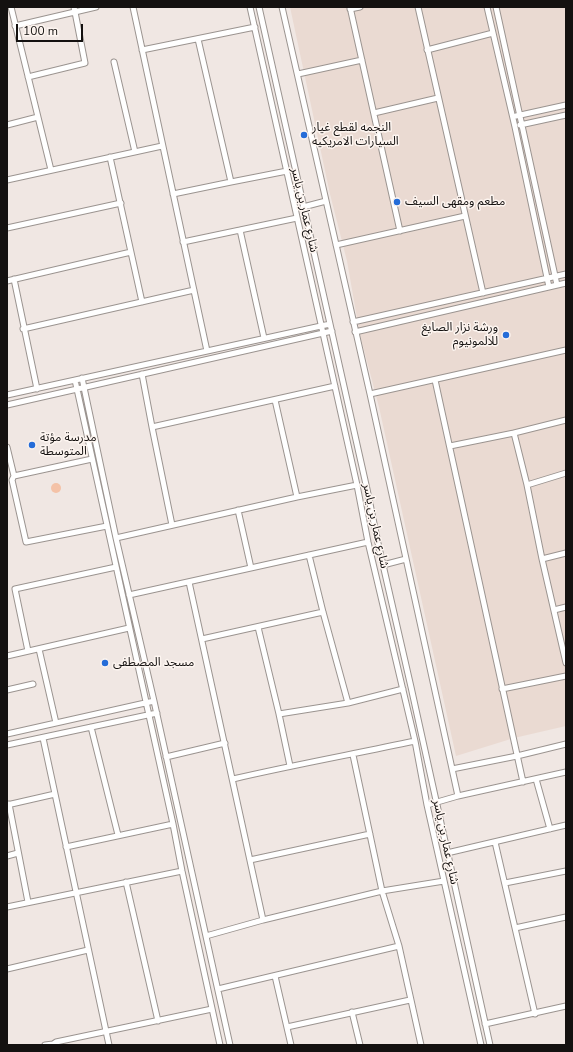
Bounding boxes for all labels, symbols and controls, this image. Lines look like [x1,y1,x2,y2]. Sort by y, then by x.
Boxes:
scale bar [18,16,85,42]
text: 100 m [23,23,58,39]
place label: النجمه لقطع غيار السيارات الامريكيه [312,121,399,149]
marker: النجمه لقطع غيار السيارات الامريكيه [299,130,309,140]
street label: شارع عمار بن ياسر [287,166,321,254]
place label: مطعم ومقهى السيف [405,195,505,209]
marker: مطعم ومقهى السيف [392,197,402,207]
place label: ورشة نزار الصايغ للالمونيوم [421,321,498,349]
marker: ورشة نزار الصايغ للالمونيوم [501,330,511,340]
place label: مدرسة مؤتة المتوسطة [40,431,96,459]
marker: مدرسة مؤتة المتوسطة [27,440,37,450]
street label: شارع عمار بن ياسر [359,482,391,570]
place label: مسجد المصطفى [113,656,194,670]
marker: مسجد المصطفى [100,658,110,668]
street label: شارع عمار بن ياسر [429,798,461,886]

